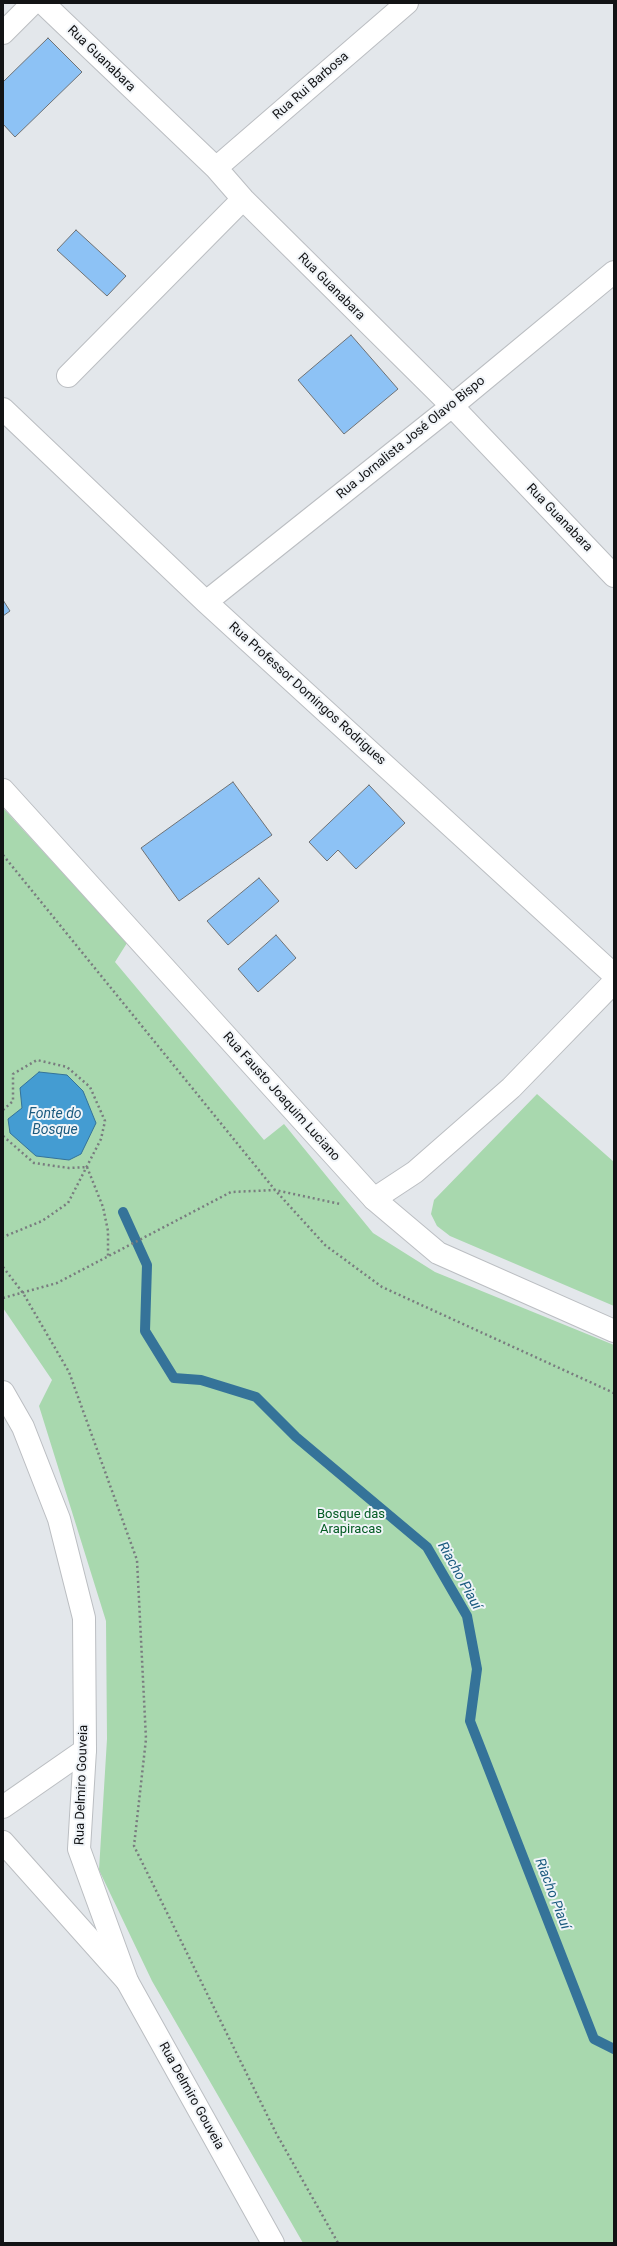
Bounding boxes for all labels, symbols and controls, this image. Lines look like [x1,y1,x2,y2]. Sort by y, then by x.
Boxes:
street label: Rua Guanabara [64,23,138,95]
street label: Rua Rui Barbosa [270,49,352,123]
street label: Rua Guanabara [294,250,368,324]
street label: Rua Jornalista José Olavo Bispo [334,373,488,503]
street label: Rua Guanabara [523,481,595,555]
street label: Rua Professor Domingos Rodrigues [225,619,389,769]
street label: Rua Fausto Joaquim Luciano [219,1029,343,1165]
water label: Fonte do Bosque [28,1106,82,1138]
park label: Bosque das Arapiracas [317,1507,385,1538]
water label: Riacho Piauí [433,1539,485,1613]
street label: Rua Delmiro Gouveia [72,1725,92,1845]
water label: Riacho Piauí [531,1856,573,1932]
street label: Rua Delmiro Gouveia [155,2040,227,2152]

